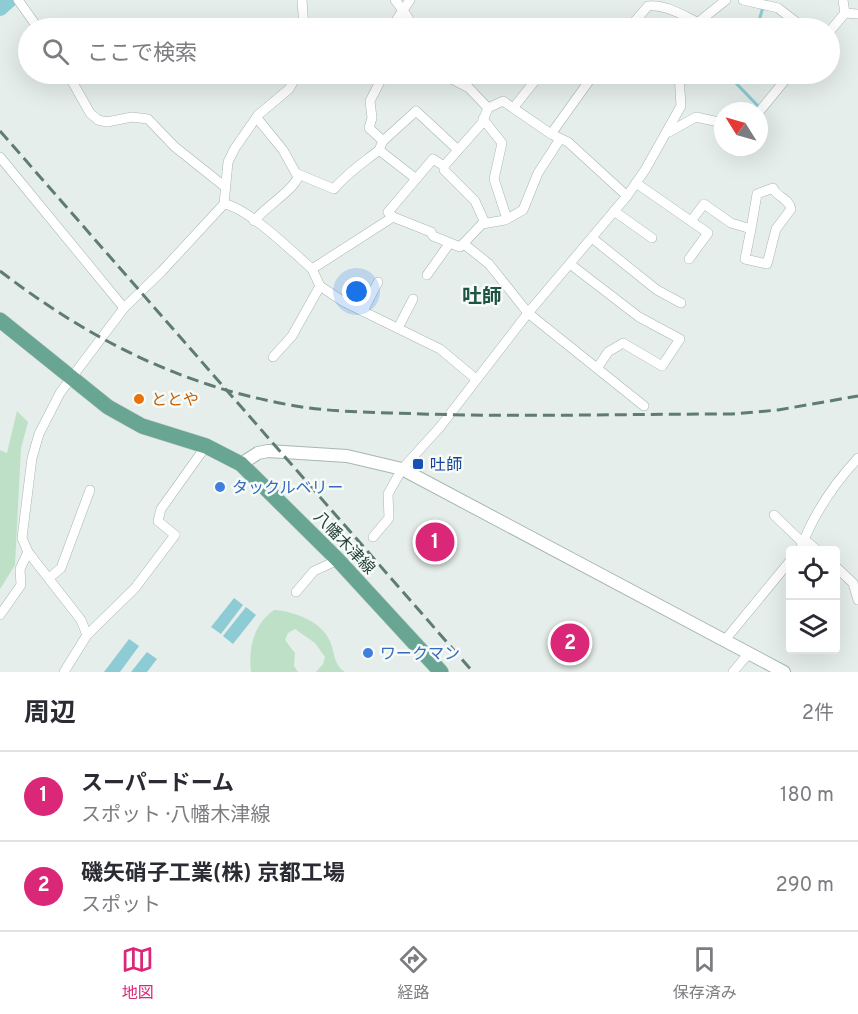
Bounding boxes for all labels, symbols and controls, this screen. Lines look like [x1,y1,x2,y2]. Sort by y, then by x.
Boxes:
search box [18,18,840,84]
icon: search [39,35,72,68]
text: ここで検索 [87,41,197,68]
north arrow [714,102,768,156]
your location [342,277,371,306]
district label: 吐師 [462,285,502,311]
place label: ととや [151,391,199,411]
marker: ととや [132,392,146,406]
place label: 吐師 [430,456,462,476]
marker: 吐師 [411,457,425,471]
place label: タックルベリー [232,479,344,499]
marker: タックルベリー [213,480,227,494]
street label: 八幡木津線 [309,508,379,579]
pin: 1 [416,520,454,564]
map controls [786,546,840,654]
button: locate [786,546,840,600]
button: layers [786,600,840,654]
pin: 2 [550,620,590,666]
place label: ワークマン [380,645,460,665]
marker: ワークマン [361,646,375,660]
text: 周辺 [24,698,76,731]
text: 2件 [802,701,834,727]
text: スーパードーム [81,771,234,798]
text: 1 [40,783,48,809]
text: 180 m [780,783,834,809]
text: スポット · 八幡木津線 [81,803,270,829]
text: 磯矢硝子工業(株) 京都工場 [81,861,345,888]
text: 2 [37,873,50,899]
text: 290 m [776,873,834,899]
text: スポット [81,893,161,919]
tab: 地図 [121,943,154,1004]
tab: 経路 [397,943,430,1004]
tab: 保存済み [673,943,737,1004]

